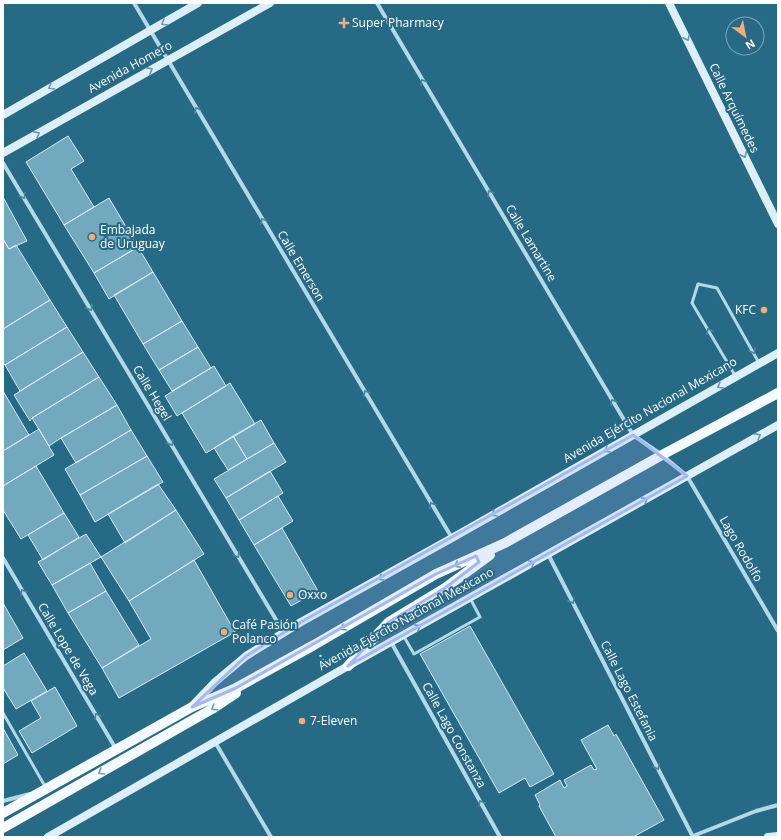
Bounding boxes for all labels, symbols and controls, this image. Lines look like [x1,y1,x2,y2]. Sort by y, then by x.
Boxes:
place label: Super Pharmacy [352,14,445,31]
north arrow [725,16,765,56]
one-way arrow [161,18,168,25]
marker: Super Pharmacy [339,18,349,28]
one-way arrow [682,34,689,41]
street label: Avenida Homero [85,36,175,97]
text: N [743,36,758,54]
street label: Calle Arquímedes [705,60,764,156]
one-way arrow [146,67,153,75]
one-way arrow [421,79,428,86]
one-way arrow [48,83,55,90]
one-way arrow [194,107,201,114]
one-way arrow [33,131,40,138]
one-way arrow [739,150,747,158]
one-way arrow [487,190,494,197]
one-way arrow [18,192,26,199]
street label: Calle Lamartine [502,201,561,285]
one-way arrow [261,218,268,225]
place label: Embajada de Uruguay [100,221,166,252]
street label: Calle Emerson [274,227,329,304]
marker: Embajada de Uruguay [87,232,97,242]
place label: KFC [735,301,756,318]
one-way arrow [85,304,92,311]
marker: KFC [759,305,769,315]
one-way arrow [706,328,713,335]
one-way arrow [748,347,755,354]
street label: Avenida Ejército Nacional Mexicano [560,353,740,466]
street label: Calle Hegel [129,362,176,424]
one-way arrow [717,381,724,388]
one-way arrow [363,390,370,397]
one-way arrow [610,399,618,406]
one-way arrow [754,433,762,441]
one-way arrow [166,439,173,446]
one-way arrow [604,446,611,453]
one-way arrow [641,497,648,504]
one-way arrow [430,502,437,509]
one-way arrow [491,510,498,517]
street label: Lago Rodolfo [716,513,767,585]
one-way arrow [233,551,240,558]
one-way arrow [453,560,461,568]
one-way arrow [528,561,535,568]
street label: Avenida Ejército Nacional Mexicano [315,563,497,674]
one-way arrow [377,574,385,581]
place label: Oxxo [298,586,327,603]
one-way arrow [21,589,28,596]
marker: Oxxo [285,590,295,600]
one-way arrow [567,597,575,604]
street label: Calle Lope de Vega [34,599,103,698]
place label: Café Pasión Polanco [232,616,297,647]
one-way arrow [340,623,347,630]
one-way arrow [414,624,421,632]
marker: Café Pasión Polanco [219,627,229,637]
street label: Calle Lago Estefania [597,637,662,744]
street label: Calle Lago Constanza [418,679,491,791]
one-way arrow [211,703,218,710]
place label: 7-Eleven [310,712,357,729]
one-way arrow [94,713,101,720]
marker: 7-Eleven [297,716,307,726]
one-way arrow [652,762,660,770]
one-way arrow [98,768,105,775]
one-way arrow [478,800,485,807]

